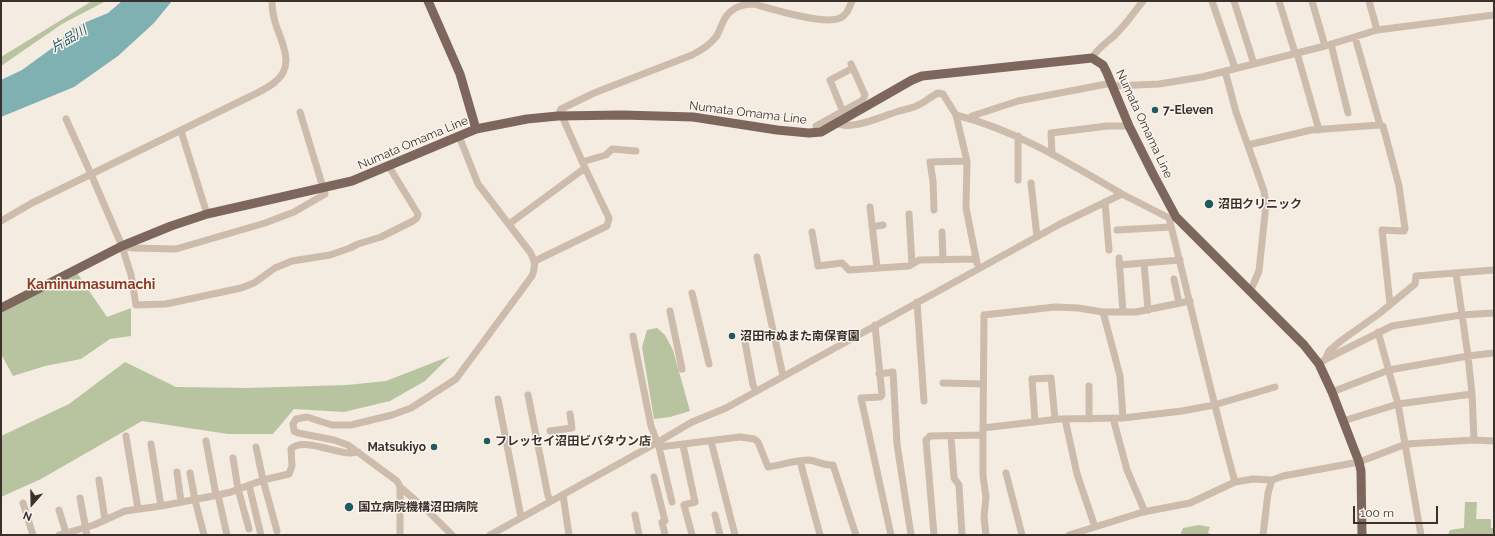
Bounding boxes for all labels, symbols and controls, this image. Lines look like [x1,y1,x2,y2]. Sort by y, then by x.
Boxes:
water label: 片品川 [48,22,90,56]
street label: Numata Omama Line [1112,67,1176,181]
street label: Numata Omama Line [688,99,808,127]
place label: 7-Eleven [1163,103,1213,117]
marker: 7-Eleven [1150,105,1160,115]
street label: Numata Omama Line [356,113,470,173]
place label: 沼田クリニック [1218,197,1302,211]
marker: 沼田クリニック [1203,198,1215,210]
district label: Kaminumasumachi [27,277,155,293]
place label: 沼田市ぬまた南保育園 [740,329,860,343]
marker: 沼田市ぬまた南保育園 [727,331,737,341]
place label: フレッセイ沼田ビバタウン店 [495,434,651,448]
marker: フレッセイ沼田ビバタウン店 [482,436,492,446]
place label: Matsukiyo [367,440,426,454]
marker: Matsukiyo [429,442,439,452]
north arrow [12,484,52,524]
scale bar [1355,498,1440,524]
place label: 国立病院機構沼田病院 [358,500,478,514]
marker: 国立病院機構沼田病院 [343,501,355,513]
text: 100 m [1360,506,1394,520]
text: N [22,508,34,523]

